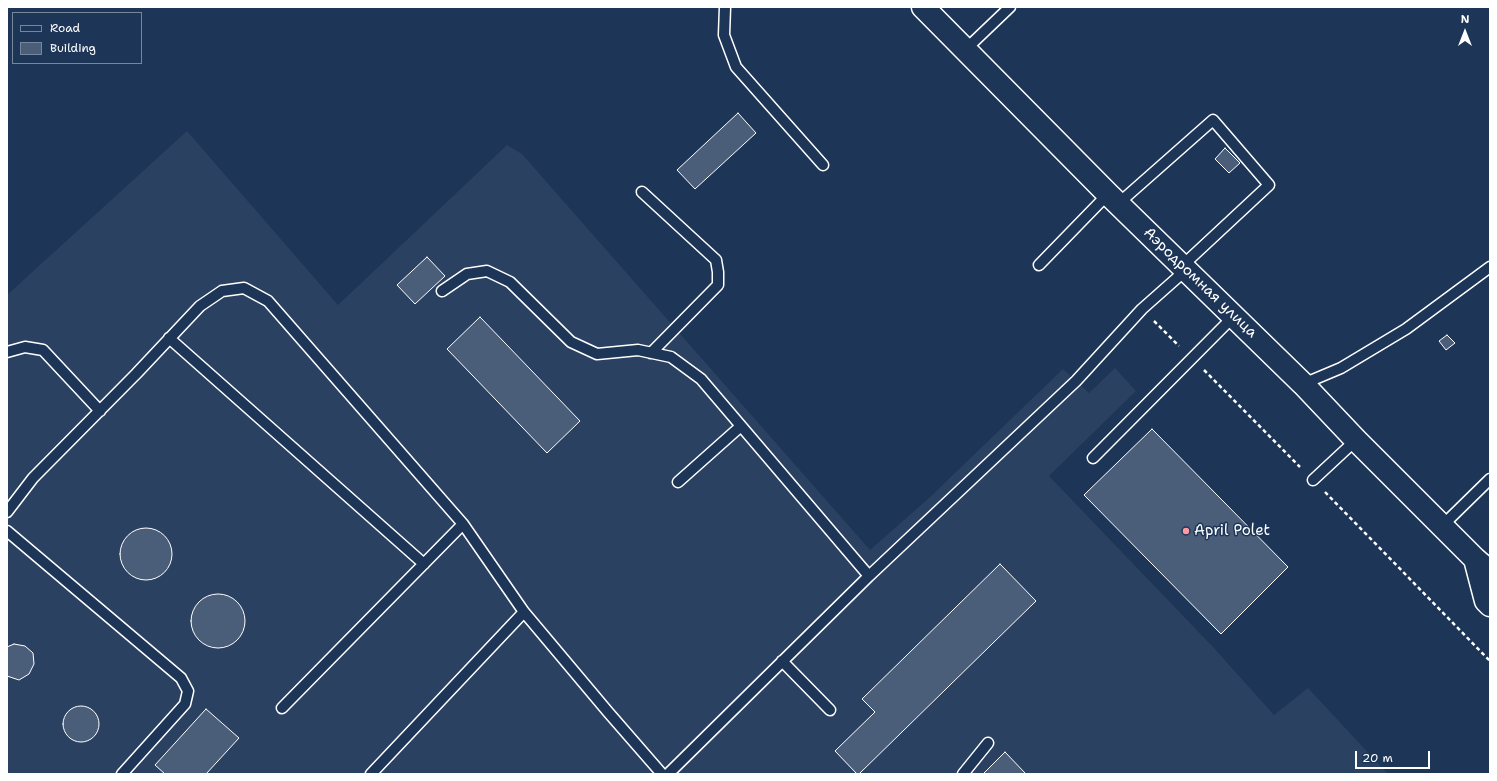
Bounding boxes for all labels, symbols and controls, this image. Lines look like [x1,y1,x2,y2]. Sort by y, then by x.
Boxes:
legend [12,12,142,64]
north arrow [1445,12,1485,52]
text: N [1461,12,1469,27]
text: Road [50,20,80,36]
text: Building [50,40,96,56]
street label: Аэродромная улица [1139,224,1261,342]
place label: April Polet [1194,522,1270,540]
marker: April Polet [1181,526,1191,536]
scale bar [1357,743,1432,769]
text: 20 m [1362,750,1393,766]

